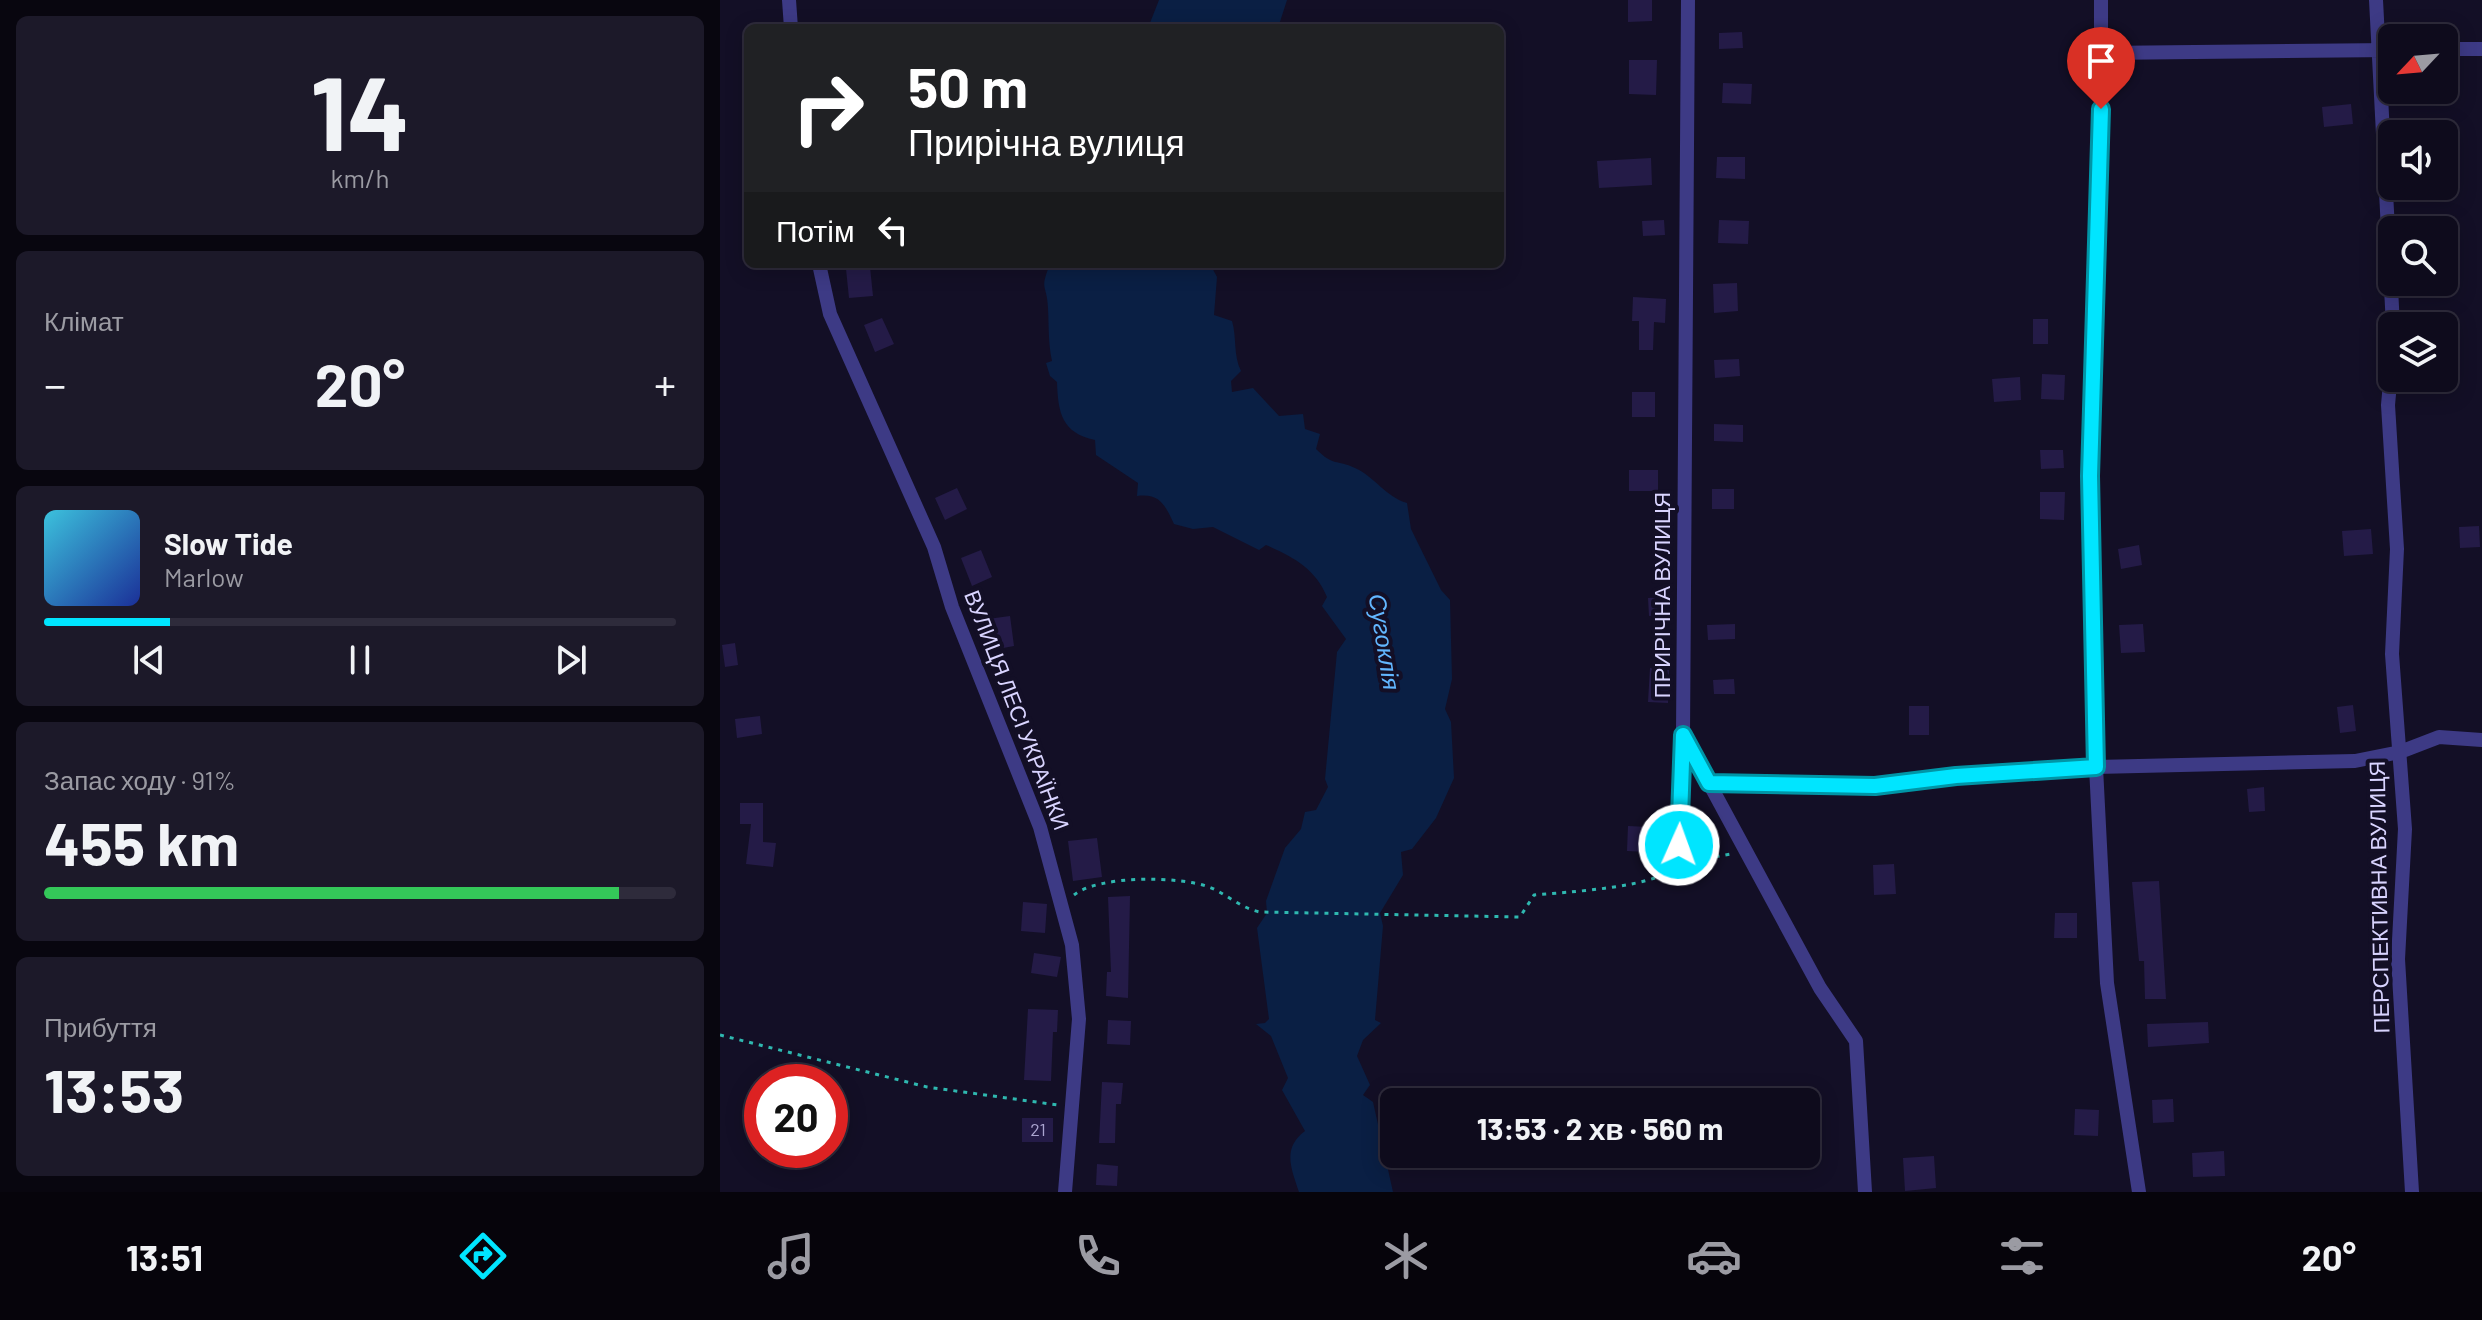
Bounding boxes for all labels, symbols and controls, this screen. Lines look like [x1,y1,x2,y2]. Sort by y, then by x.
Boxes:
north arrow [2378,24,2458,104]
map controls [2378,24,2458,392]
pin [2067,27,2135,109]
icon: arrive [2079,39,2123,83]
text: 14 [310,47,410,172]
text: 50 m [908,52,1028,119]
icon: right [776,56,880,160]
text: Прирічна вулиця [908,120,1185,163]
button: sound [2378,120,2458,200]
text: km/h [331,162,389,193]
icon: left [871,208,915,252]
text: Потім [776,212,855,248]
button: search [2378,216,2458,296]
text: Клімат [44,305,124,336]
button: layers [2378,312,2458,392]
text: 20° [315,347,405,419]
text: − [44,357,66,410]
text: + [654,357,676,410]
street label: ПРИРІЧНА ВУЛИЦЯ [1648,492,1675,698]
text: Slow Tide [164,525,293,561]
text: Marlow [164,561,244,592]
street label: ВУЛИЦЯ ЛЕСІ УКРАЇНКИ [959,586,1076,834]
water label: Сугоклія [1364,592,1407,692]
icon: previous [127,638,171,682]
icon: pause [338,638,382,682]
icon: next [549,638,593,682]
street label: ПЕРСПЕКТИВНА ВУЛИЦЯ [2363,760,2394,1034]
text: Запас ходу · 91% [44,764,236,795]
position arrow [1637,803,1721,887]
text: 455 km [44,806,239,878]
text: Прибуття [44,1011,157,1042]
text: 13:53 [44,1053,184,1125]
speed limit sign: 20 [744,1064,848,1168]
text: 13:53 · 2 хв · 560 m [1477,1110,1723,1146]
house number: 21 [1030,1118,1046,1140]
icon: directions [455,1228,511,1284]
icon: music [763,1228,819,1284]
icon: phone [1070,1228,1126,1284]
icon: climate [1378,1228,1434,1284]
icon: car [1686,1228,1742,1284]
icon: filters [1994,1228,2050,1284]
text: 13:51 [126,1235,203,1278]
text: 20° [2302,1235,2356,1278]

